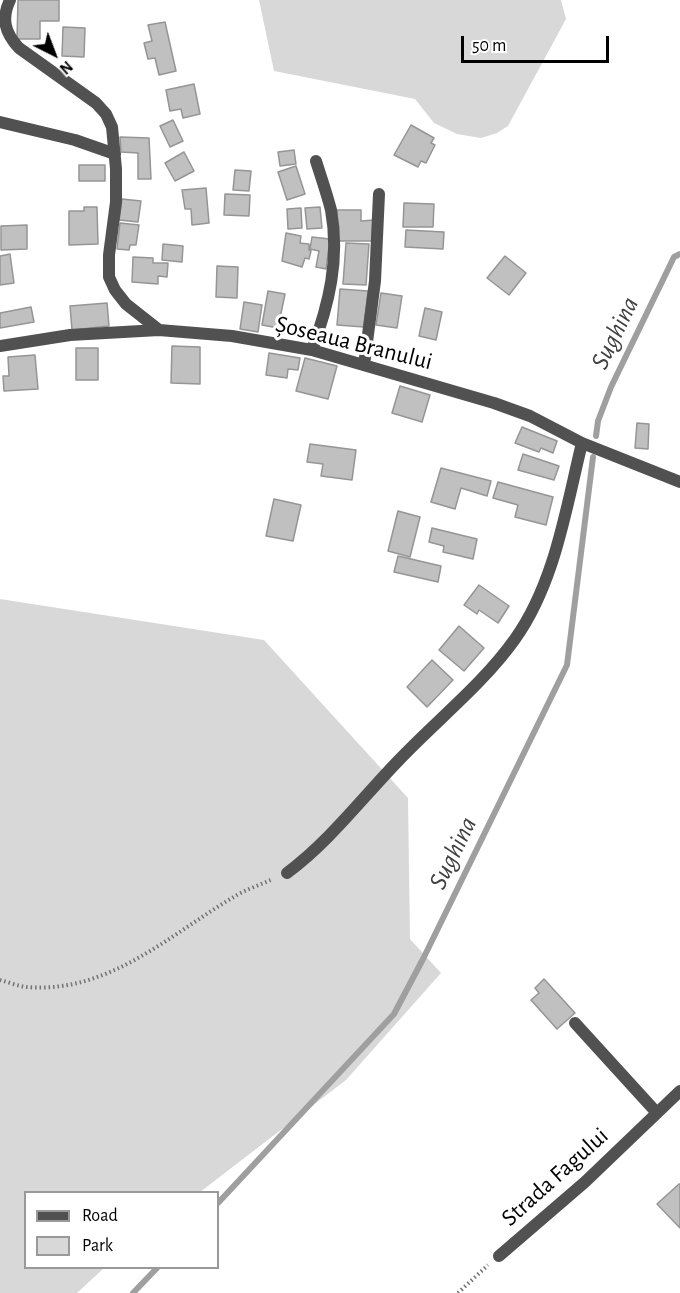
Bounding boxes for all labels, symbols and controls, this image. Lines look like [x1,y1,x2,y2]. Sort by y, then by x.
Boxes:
north arrow [24,24,84,84]
scale bar [464,24,612,62]
text: 50 m [472,37,506,55]
text: N [57,58,76,77]
water label: Sughina [584,292,646,374]
street label: Șoseaua Branului [273,310,435,376]
water label: Sughina [422,812,484,894]
street label: Strada Fagului [496,1122,614,1232]
legend [24,1191,219,1269]
text: Road [82,1207,118,1225]
text: Park [82,1237,113,1255]

